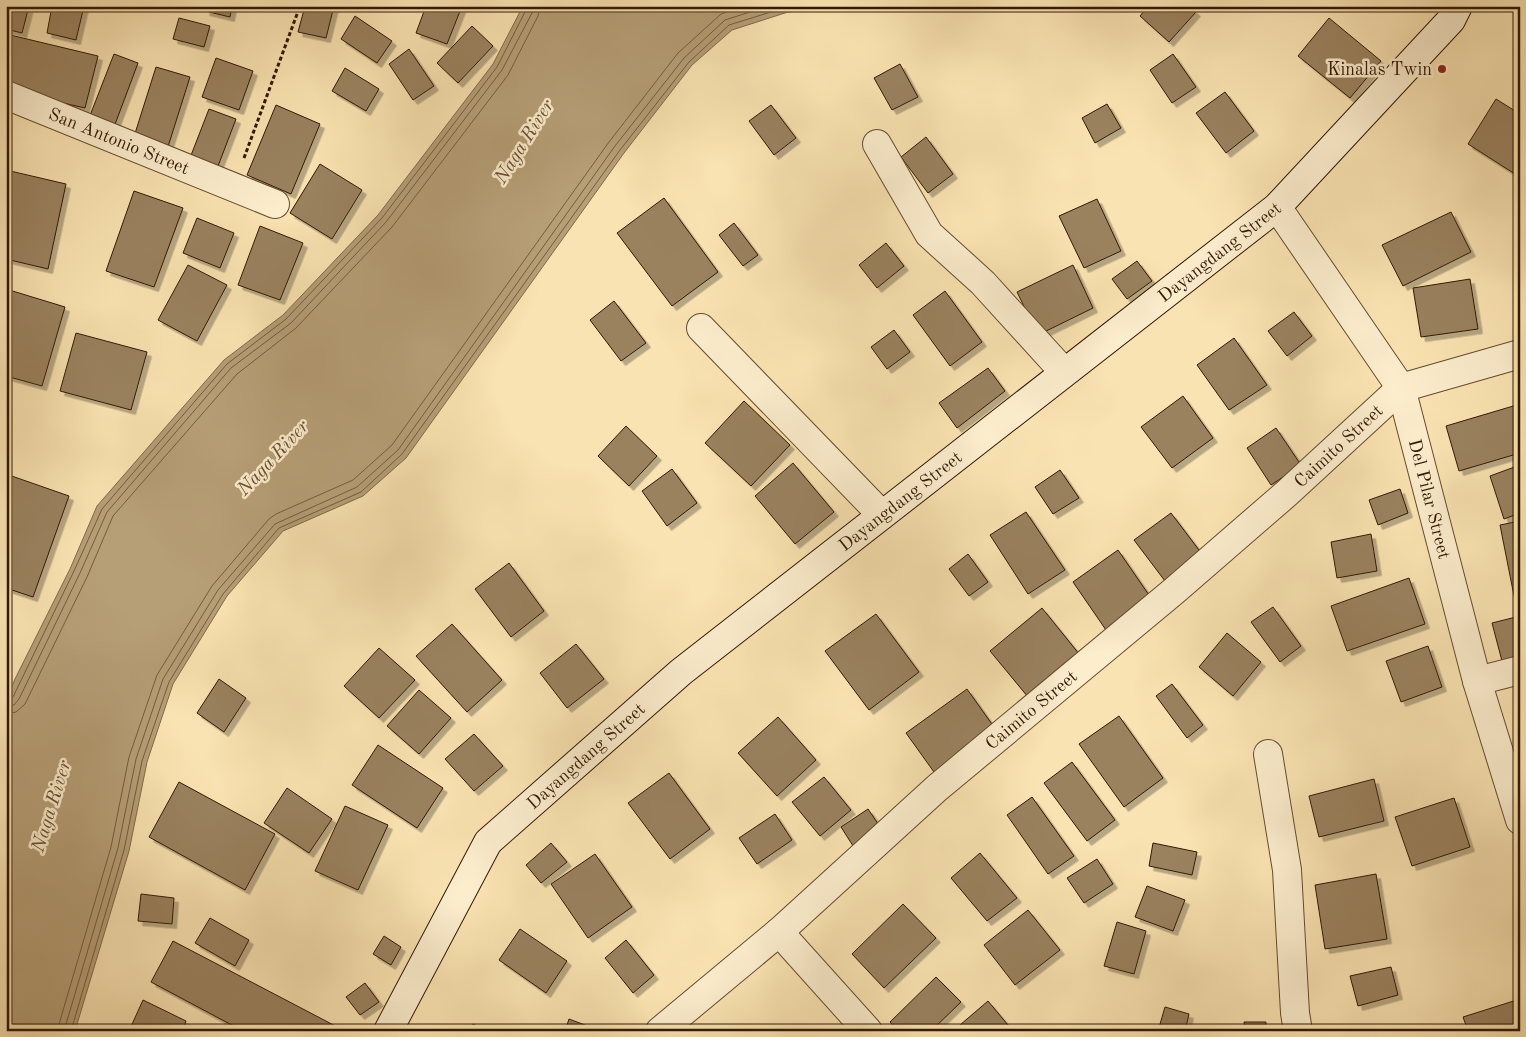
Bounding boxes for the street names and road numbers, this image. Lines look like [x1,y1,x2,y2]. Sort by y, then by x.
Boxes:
street label: San Antonio Street [46,105,192,178]
street label: Dayangdang Street [1155,199,1285,306]
street label: Caimito Street [1291,402,1387,491]
street label: Del Pilar Street [1405,437,1453,561]
street label: Dayangdang Street [836,448,966,555]
street label: Caimito Street [983,667,1081,754]
street label: Dayangdang Street [524,700,649,813]

